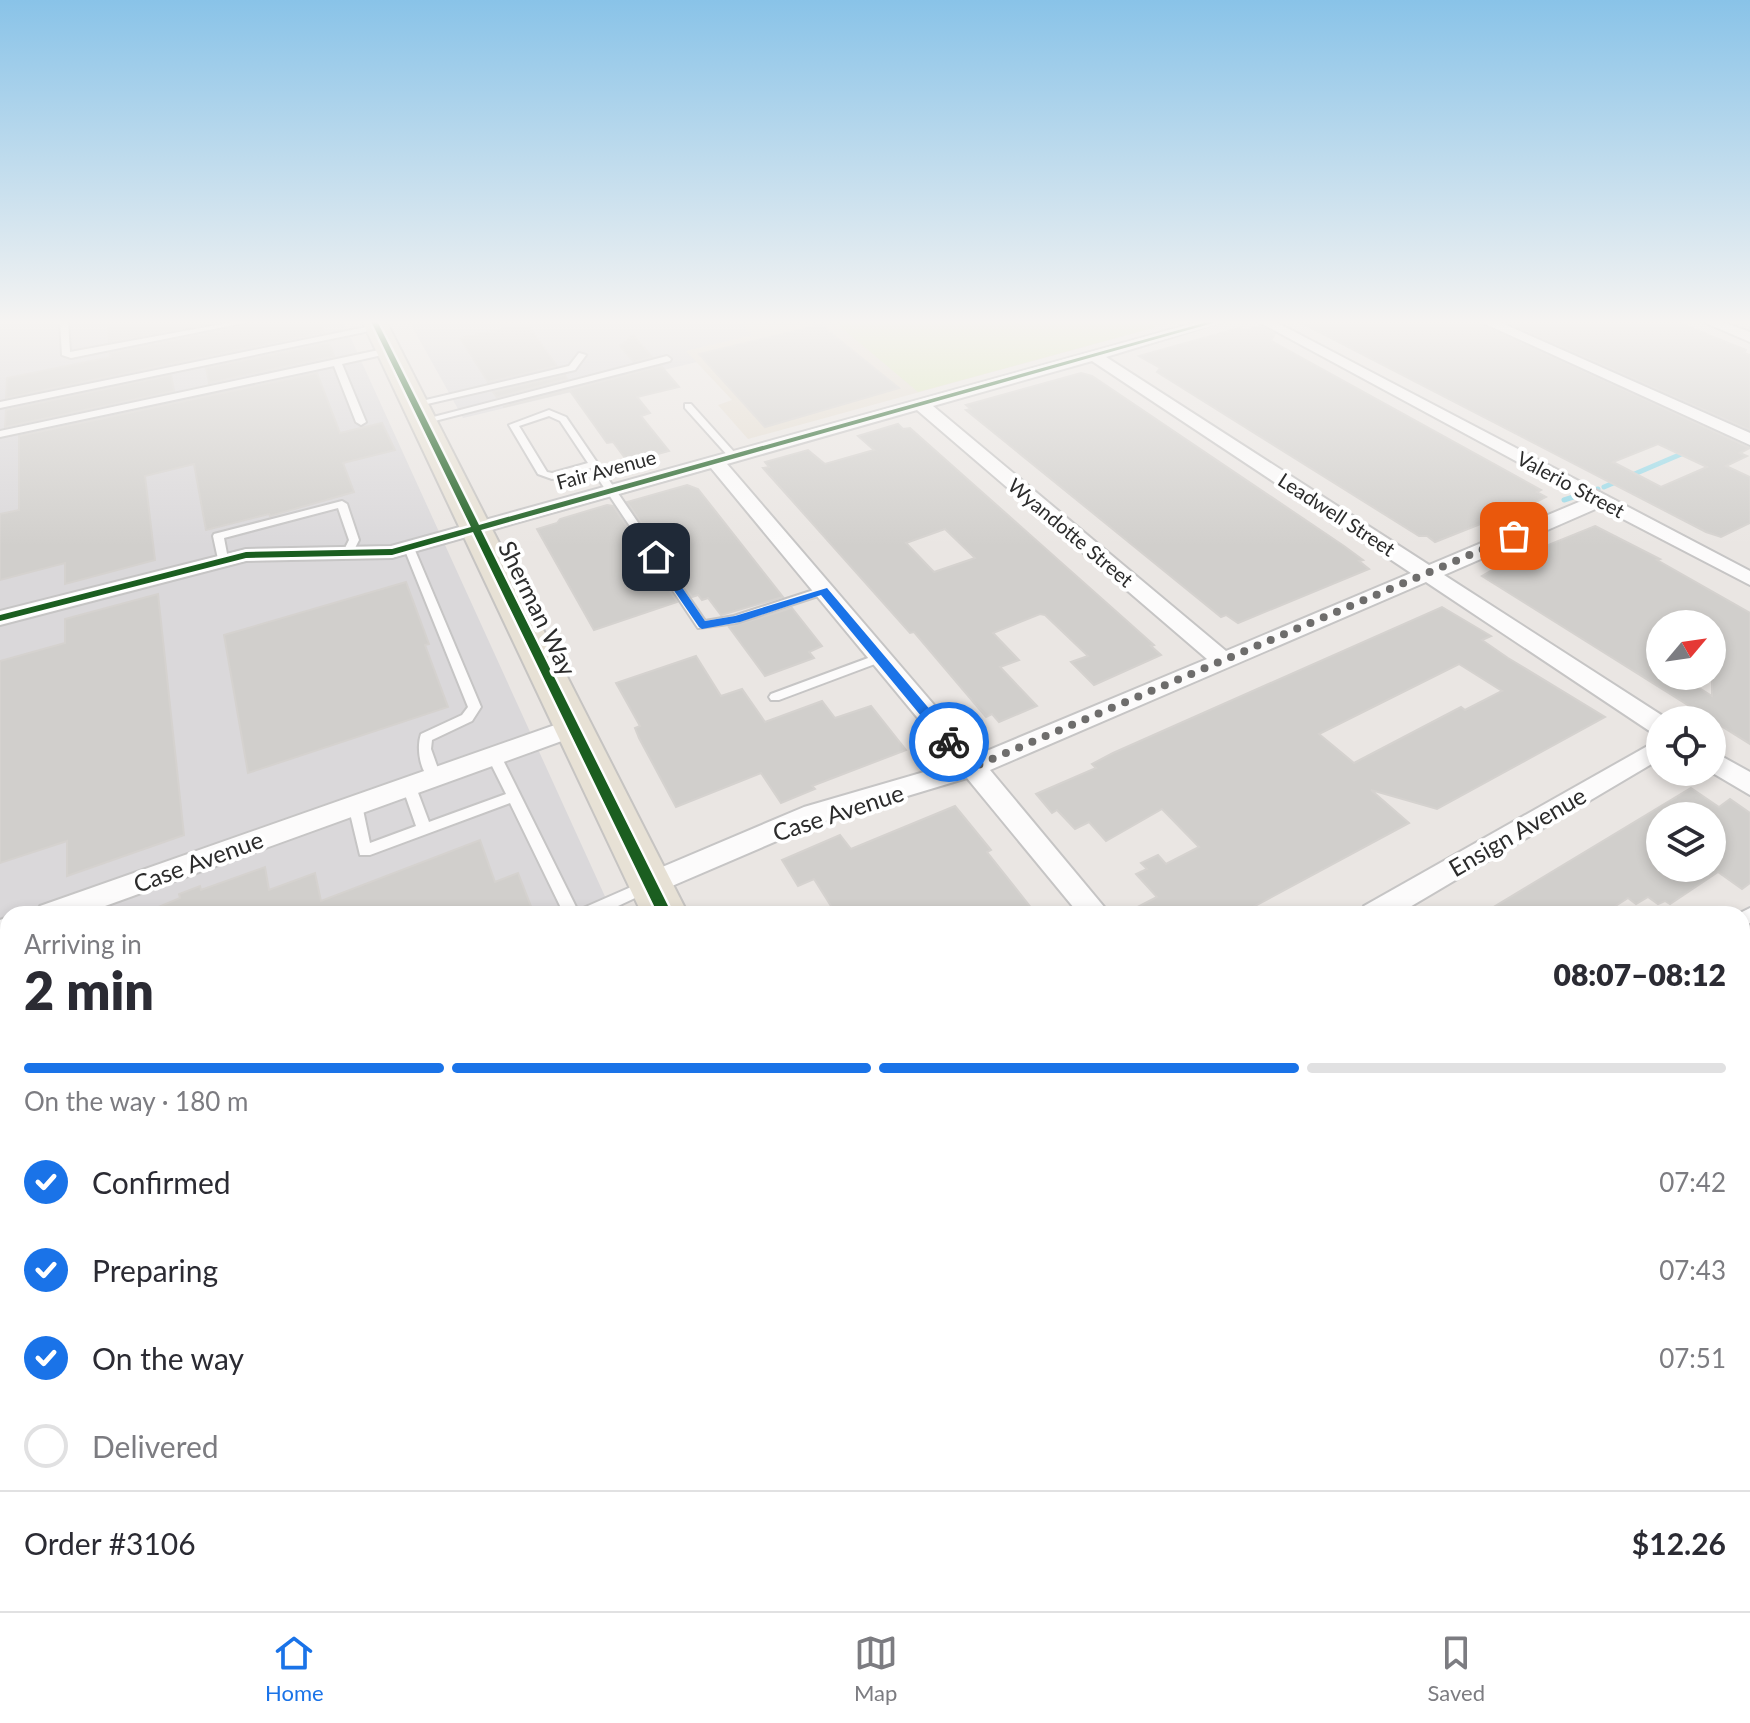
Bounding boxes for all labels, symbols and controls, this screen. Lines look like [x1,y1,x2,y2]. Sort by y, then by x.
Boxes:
street label: Fair Avenue [554,444,658,494]
street label: Valerio Street [1513,446,1629,522]
street label: Leadwell Street [1274,467,1400,561]
street label: Wyandotte Street [1004,473,1138,591]
pin [1480,502,1548,570]
icon: bag [1492,514,1536,558]
pin [622,523,690,591]
icon: home [634,535,678,579]
street label: Sherman Way [493,536,583,681]
north arrow [1646,610,1726,690]
map controls [1646,610,1726,882]
courier [909,702,989,782]
button: locate [1646,706,1726,786]
icon: bike [927,720,971,764]
street label: Case Avenue [769,777,907,847]
street label: Ensign Avenue [1443,780,1591,882]
button: layers [1646,802,1726,882]
street label: Case Avenue [129,824,267,898]
text: Arriving in [24,928,142,960]
text: 08:07–08:12 [1553,956,1726,992]
text: 2 min [24,959,154,1021]
text: On the way · 180 m [24,1085,248,1117]
icon: check [24,1160,68,1204]
text: Confirmed [92,1164,231,1200]
text: 07:42 [1659,1166,1726,1198]
icon: check [24,1248,68,1292]
text: Preparing [92,1252,218,1288]
text: 07:43 [1659,1254,1726,1286]
icon: check [24,1336,68,1380]
text: On the way [92,1340,244,1376]
text: 07:51 [1659,1342,1726,1374]
text: Delivered [92,1428,219,1464]
text: Order #3106 [24,1525,196,1561]
text: $12.26 [1632,1525,1726,1561]
tab: Home [265,1631,324,1706]
tab: Map [854,1631,898,1706]
tab: Saved [1428,1631,1485,1706]

